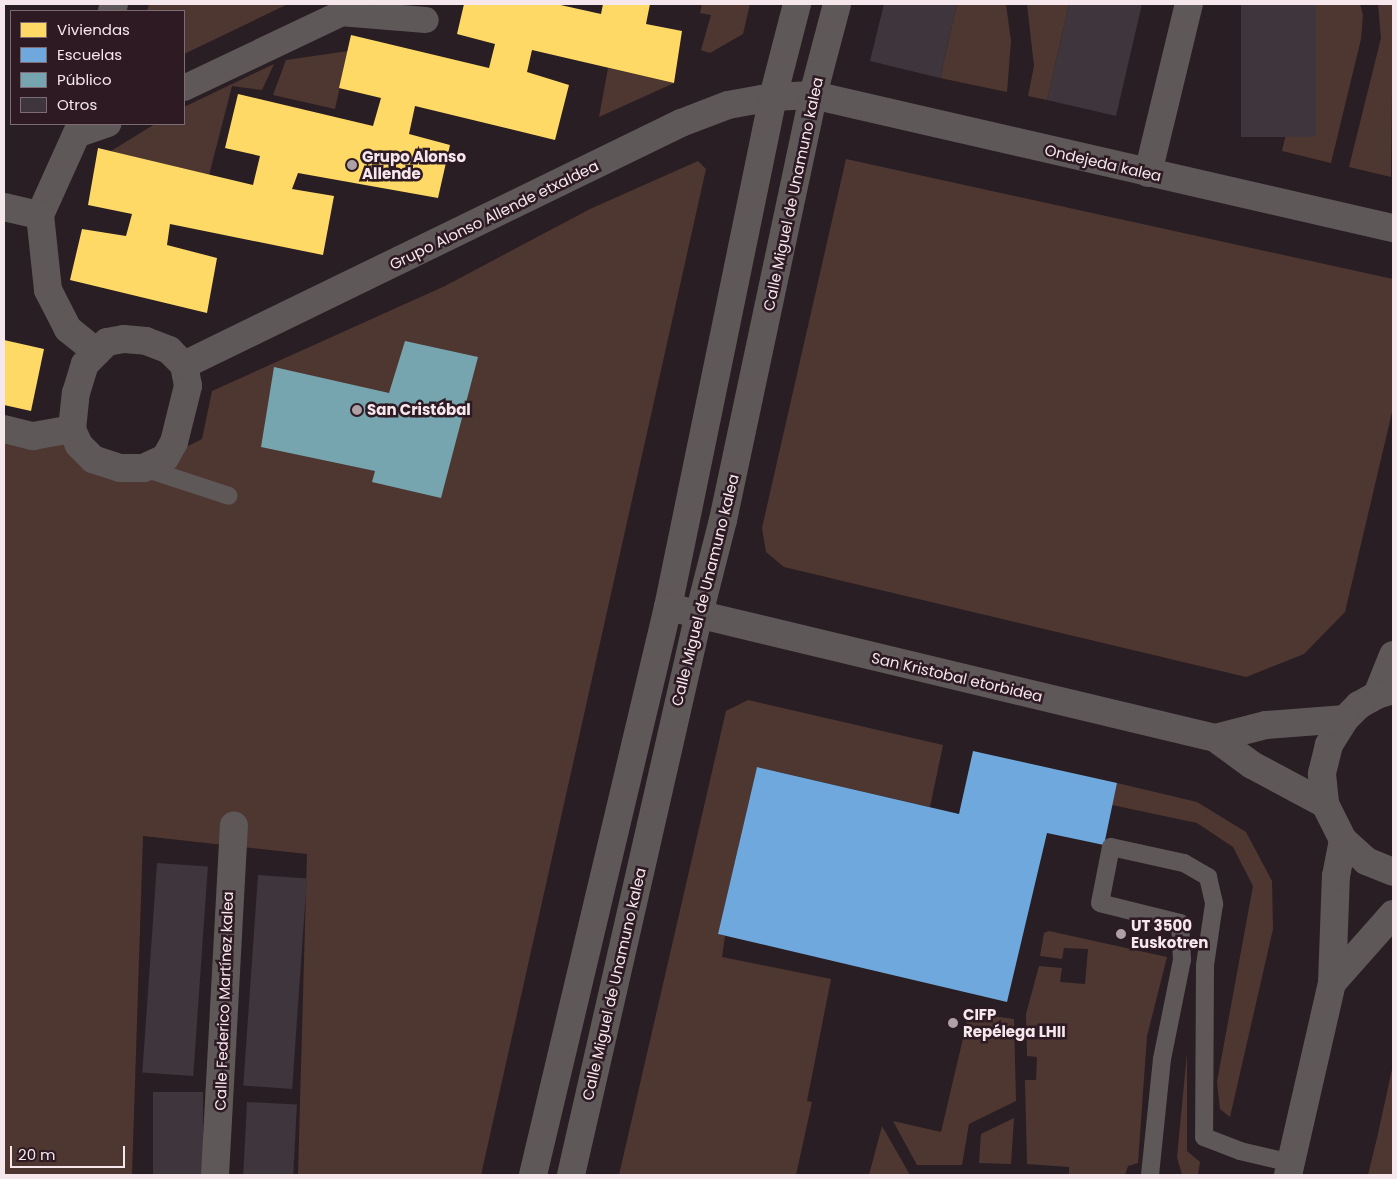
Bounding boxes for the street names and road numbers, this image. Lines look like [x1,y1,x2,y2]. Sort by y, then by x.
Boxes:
street label: Calle Miguel de Unamuno kalea [759,76,827,312]
street label: Ondejeda kalea [1043,141,1163,185]
street label: Grupo Alonso Allende etxaldea [387,156,601,274]
street label: Calle Miguel de Unamuno kalea [667,472,743,708]
street label: San Kristobal etorbidea [870,649,1044,705]
street label: Calle Miguel de Unamuno kalea [578,866,650,1102]
street label: Calle Federico Martínez kalea [211,891,237,1111]

